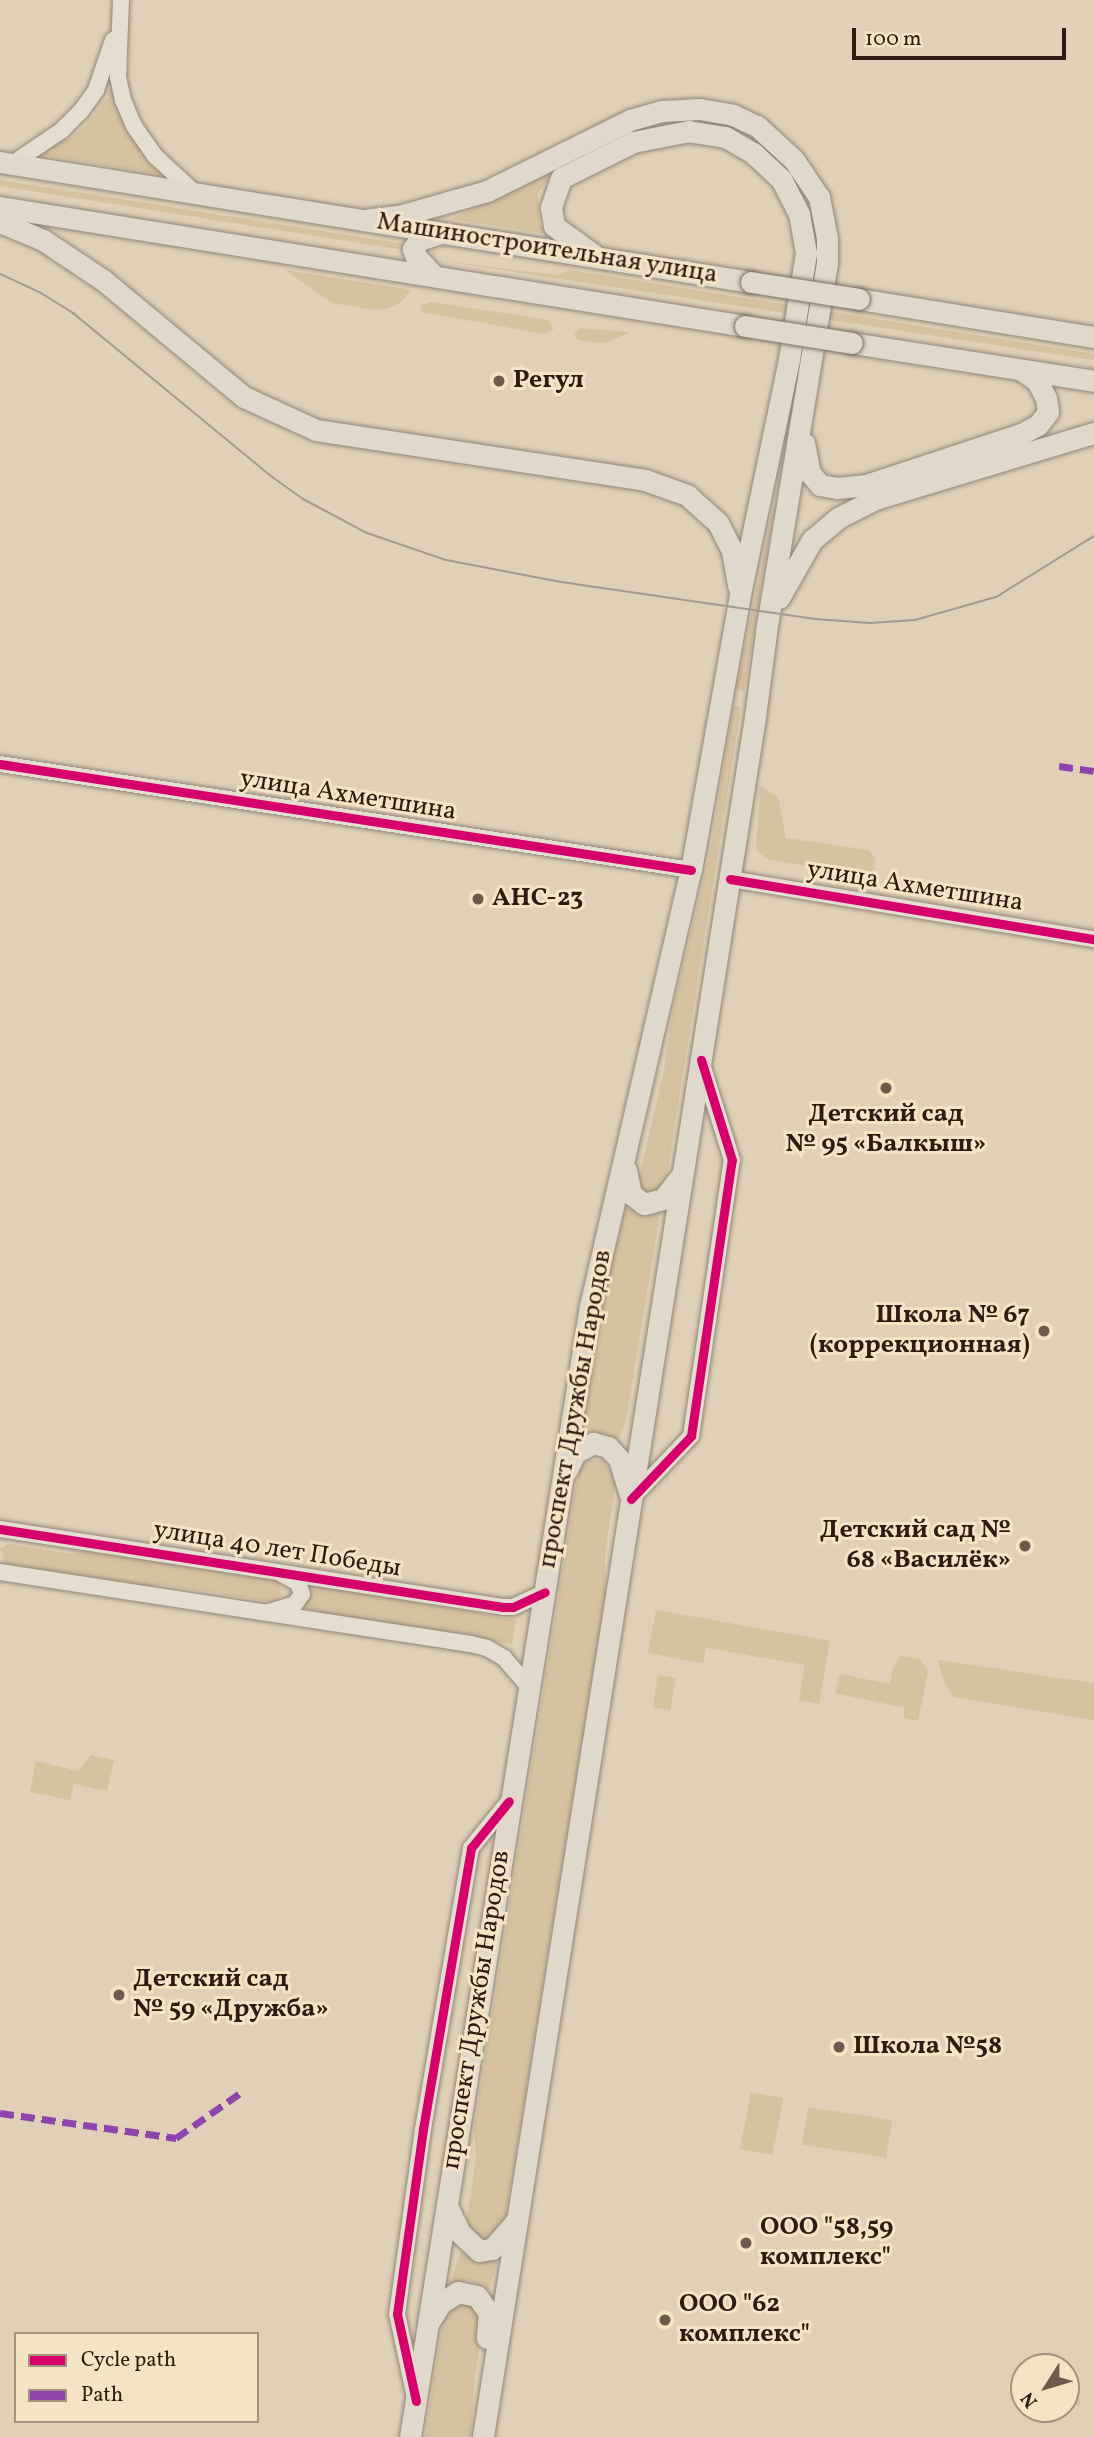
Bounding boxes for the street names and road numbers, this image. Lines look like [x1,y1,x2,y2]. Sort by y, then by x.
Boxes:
street label: Машиностроительная улица [374,207,720,291]
street label: улица Ахметшина [238,763,458,829]
street label: улица Ахметшина [805,854,1025,920]
street label: проспект Дружбы Народов [533,1247,619,1571]
street label: улица 40 лет Победы [151,1515,403,1585]
street label: проспект Дружбы Народов [436,1848,518,2172]

